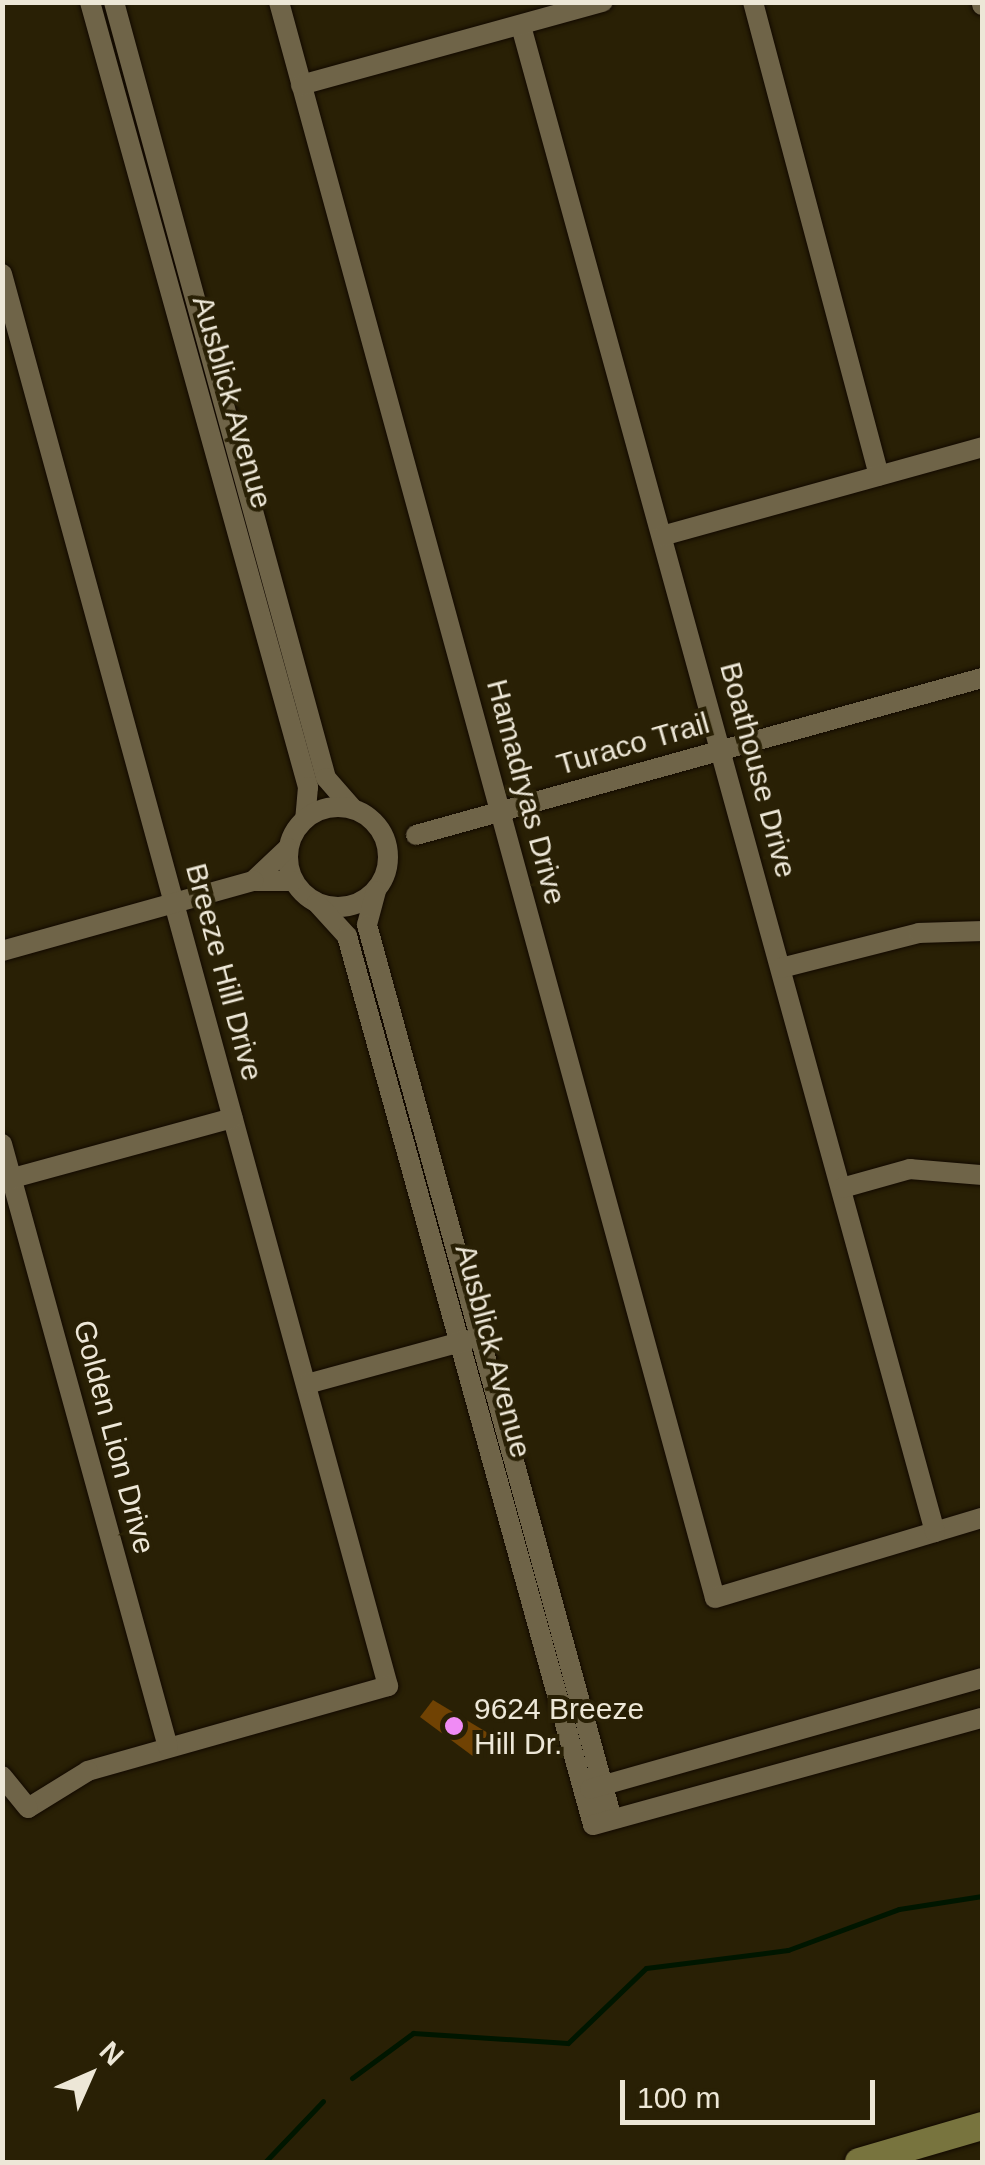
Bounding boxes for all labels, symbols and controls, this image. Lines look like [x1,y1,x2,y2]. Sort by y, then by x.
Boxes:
street label: Ausblick Avenue [184,291,280,513]
street label: Boathouse Drive [712,658,804,882]
street label: Hamadryas Drive [479,675,573,909]
street label: Turaco Trail [552,705,714,783]
street label: Breeze Hill Drive [178,859,270,1085]
street label: Ausblick Avenue [447,1239,539,1463]
street label: Golden Lion Drive [66,1316,162,1558]
place label: 9624 Breeze Hill Dr. [474,1691,644,1762]
marker: 9624 Breeze Hill Dr. [443,1715,465,1737]
north arrow [40,2025,140,2125]
text: N [93,2035,130,2072]
scale bar [625,2060,880,2122]
text: 100 m [637,2081,720,2114]

